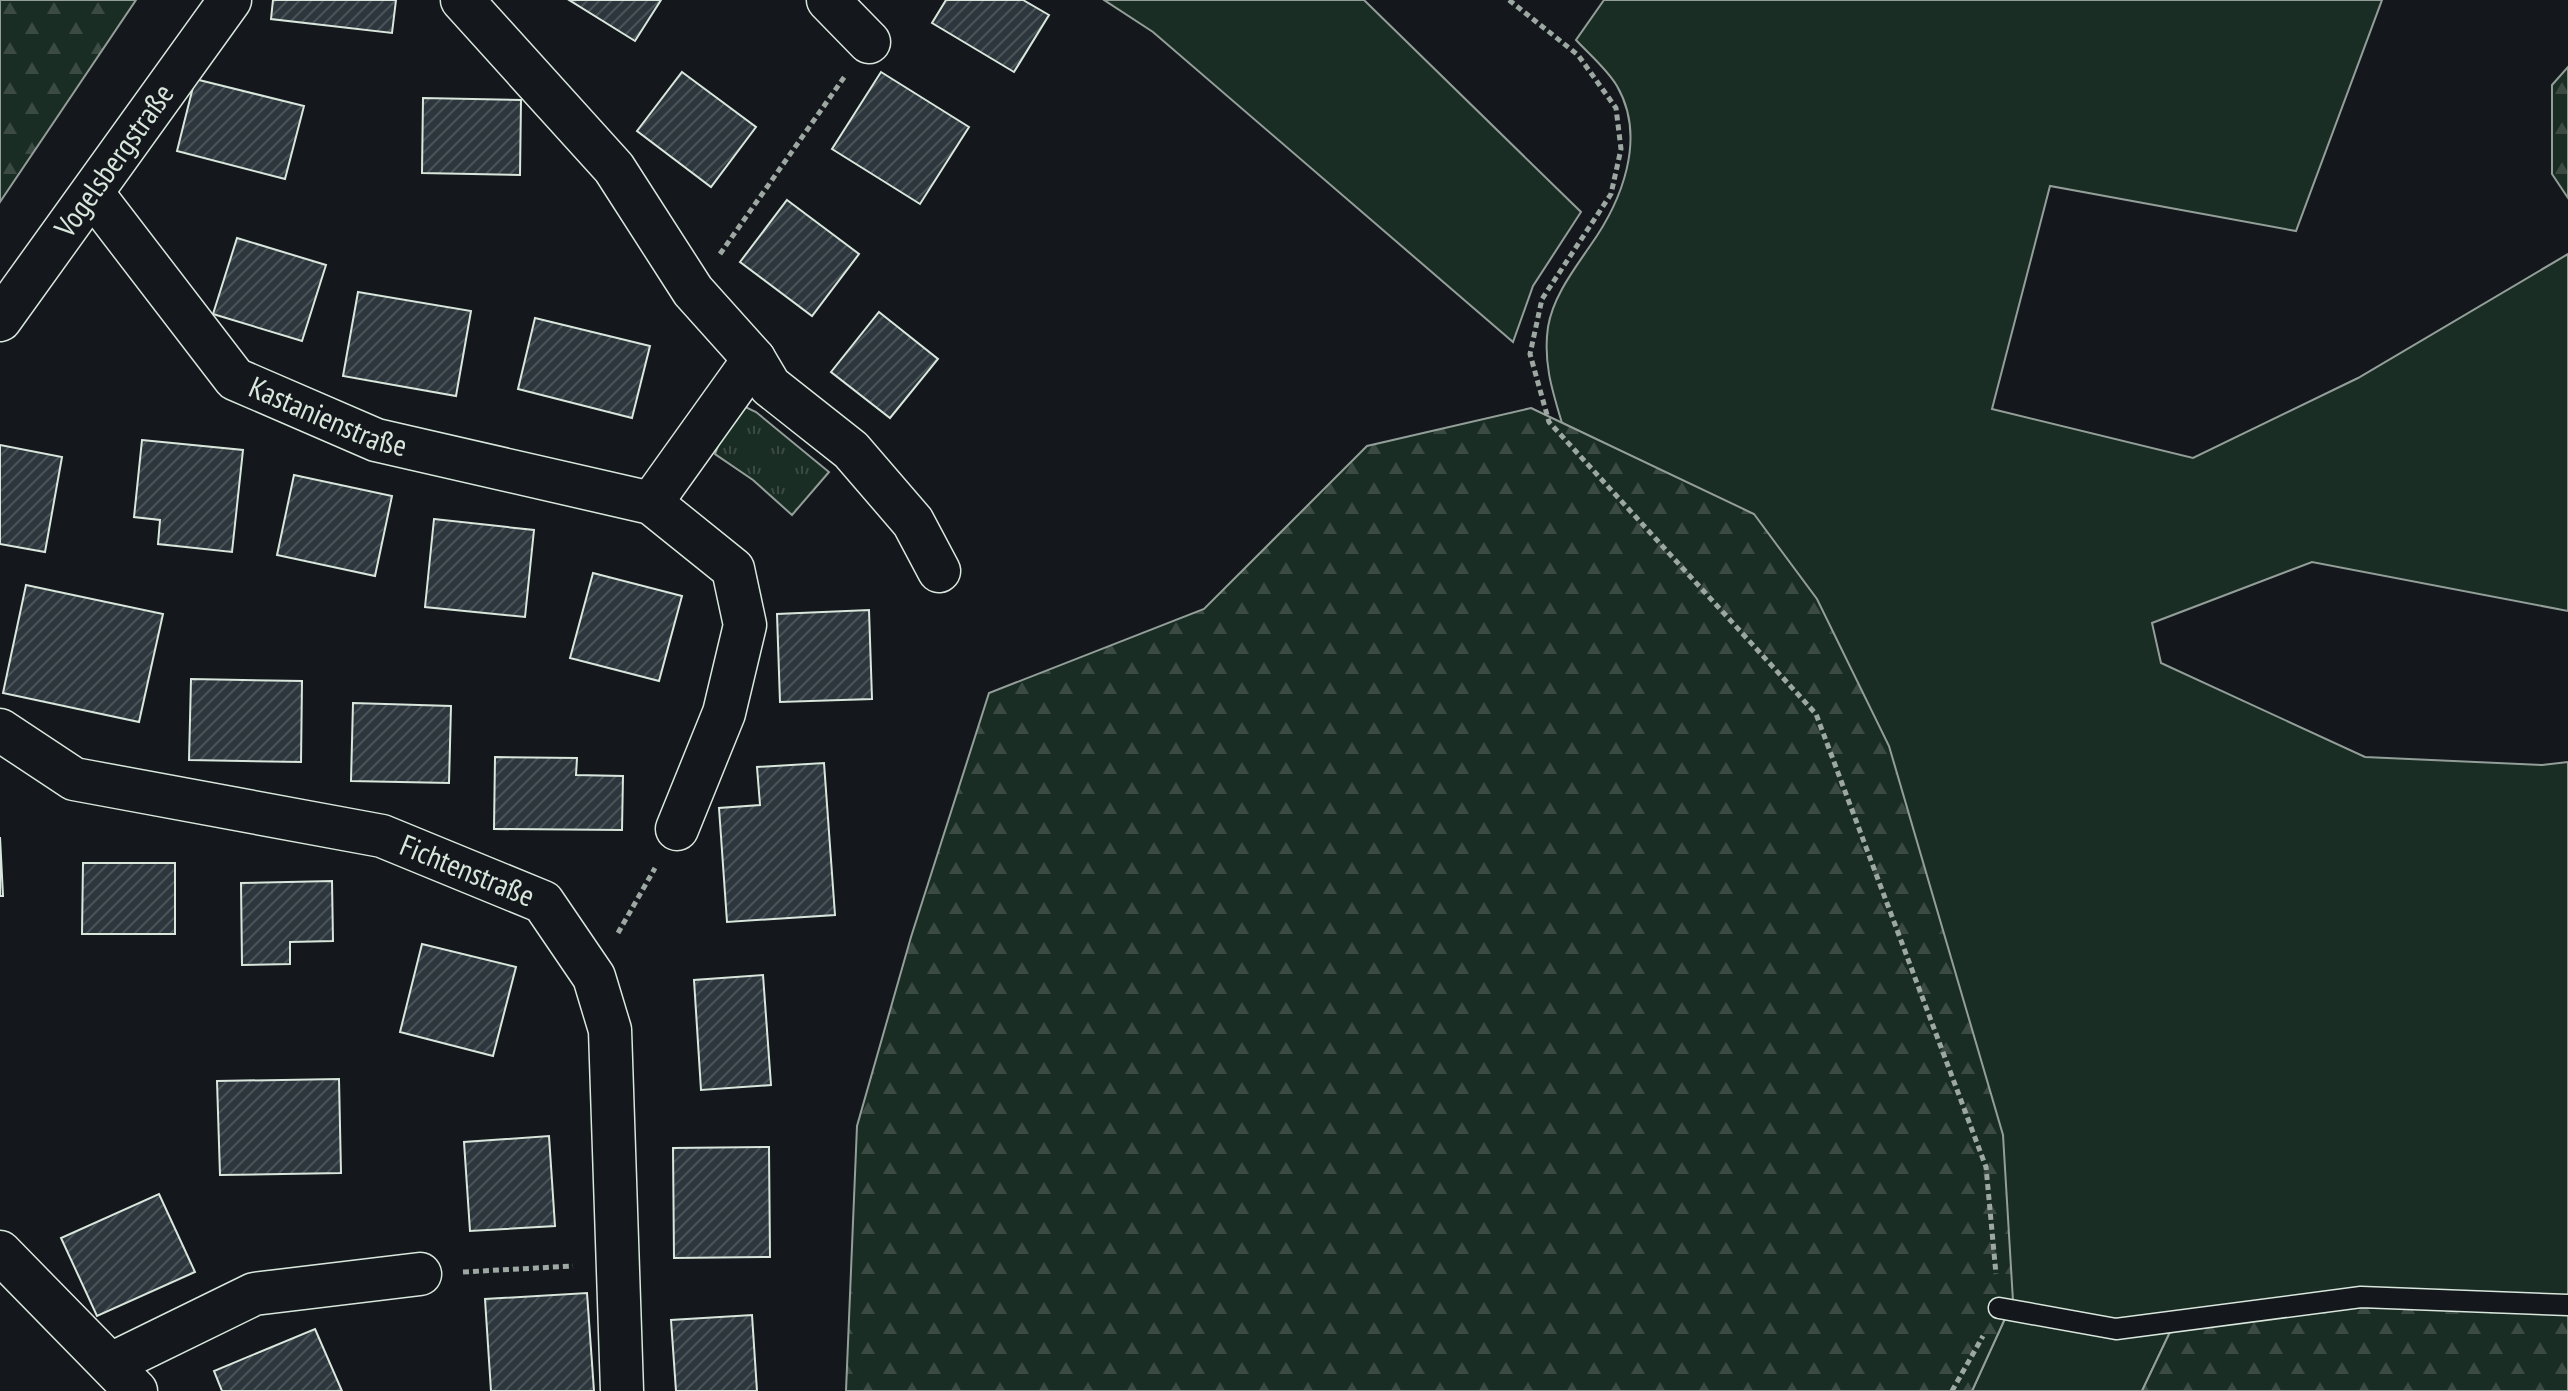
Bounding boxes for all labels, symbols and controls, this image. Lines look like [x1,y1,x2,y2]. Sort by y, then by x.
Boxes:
street label: Vogelsbergstraße [44,75,182,245]
street label: Kastanienstraße [244,366,411,464]
street label: Fichtenstraße [395,825,541,914]

